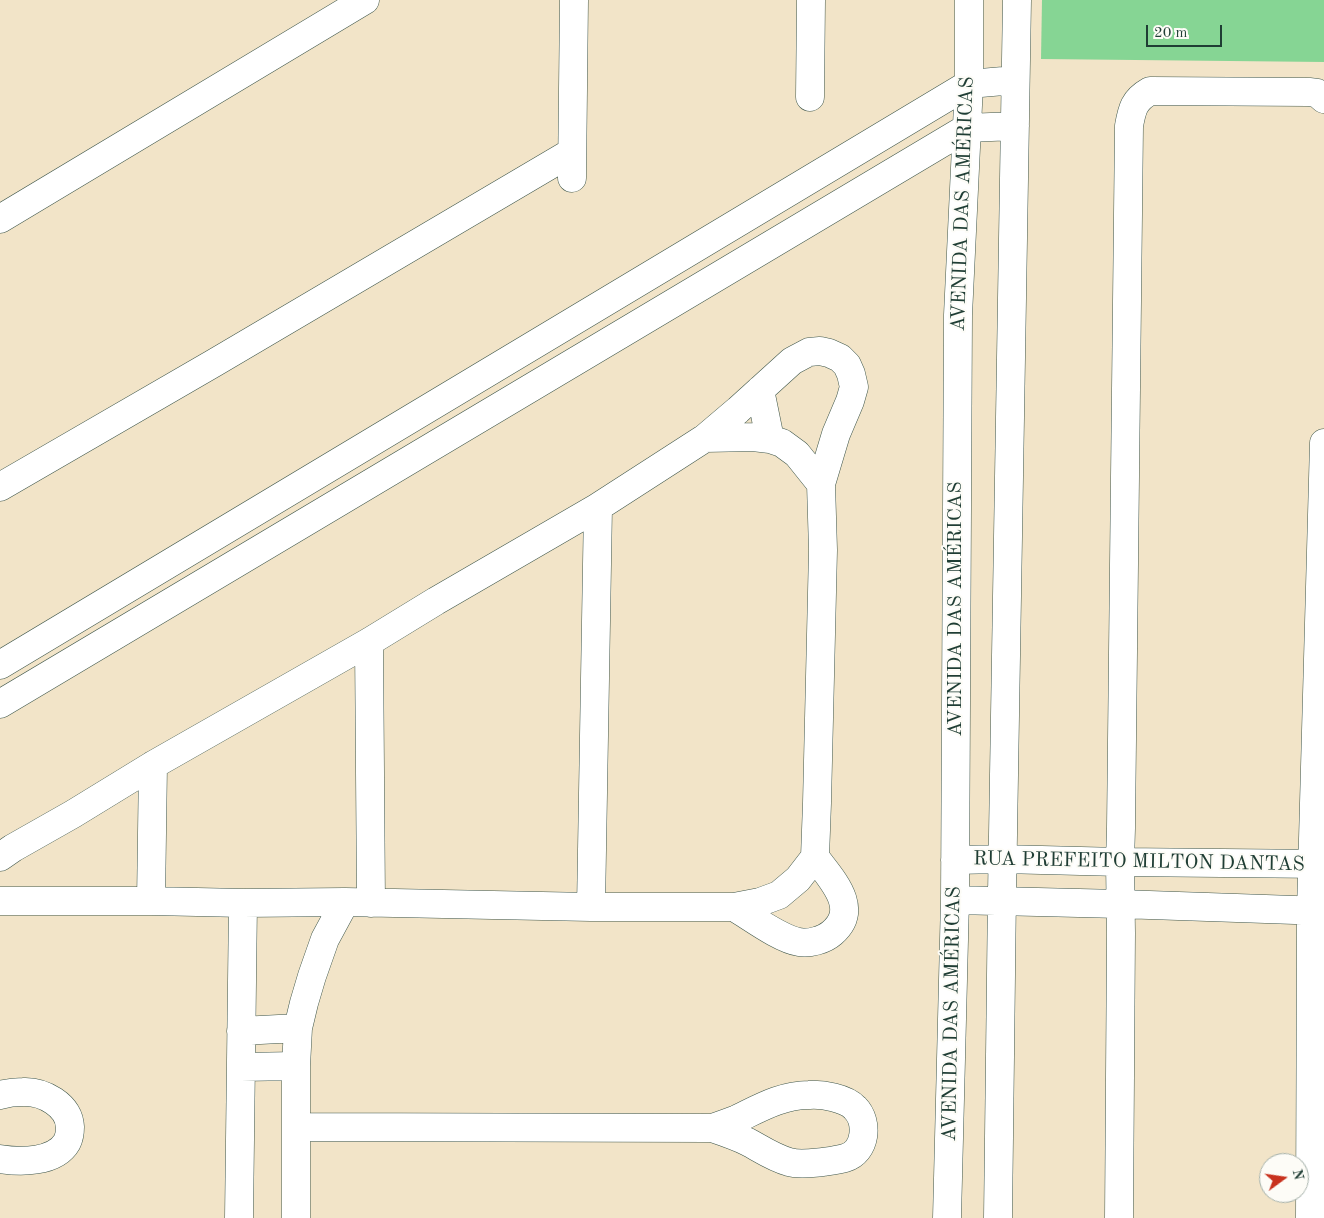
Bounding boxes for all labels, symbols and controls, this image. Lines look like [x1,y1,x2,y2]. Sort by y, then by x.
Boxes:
scale bar [1149,15,1225,47]
text: 20 m [1154,26,1188,41]
street label: AVENIDA DAS AMÉRICAS [947,76,979,332]
street label: AVENIDA DAS AMÉRICAS [944,481,968,737]
street label: RUA PREFEITO MILTON DANTAS [973,847,1305,877]
street label: AVENIDA DAS AMÉRICAS [938,886,966,1142]
north arrow [1259,1153,1309,1203]
text: N [1289,1168,1306,1181]

